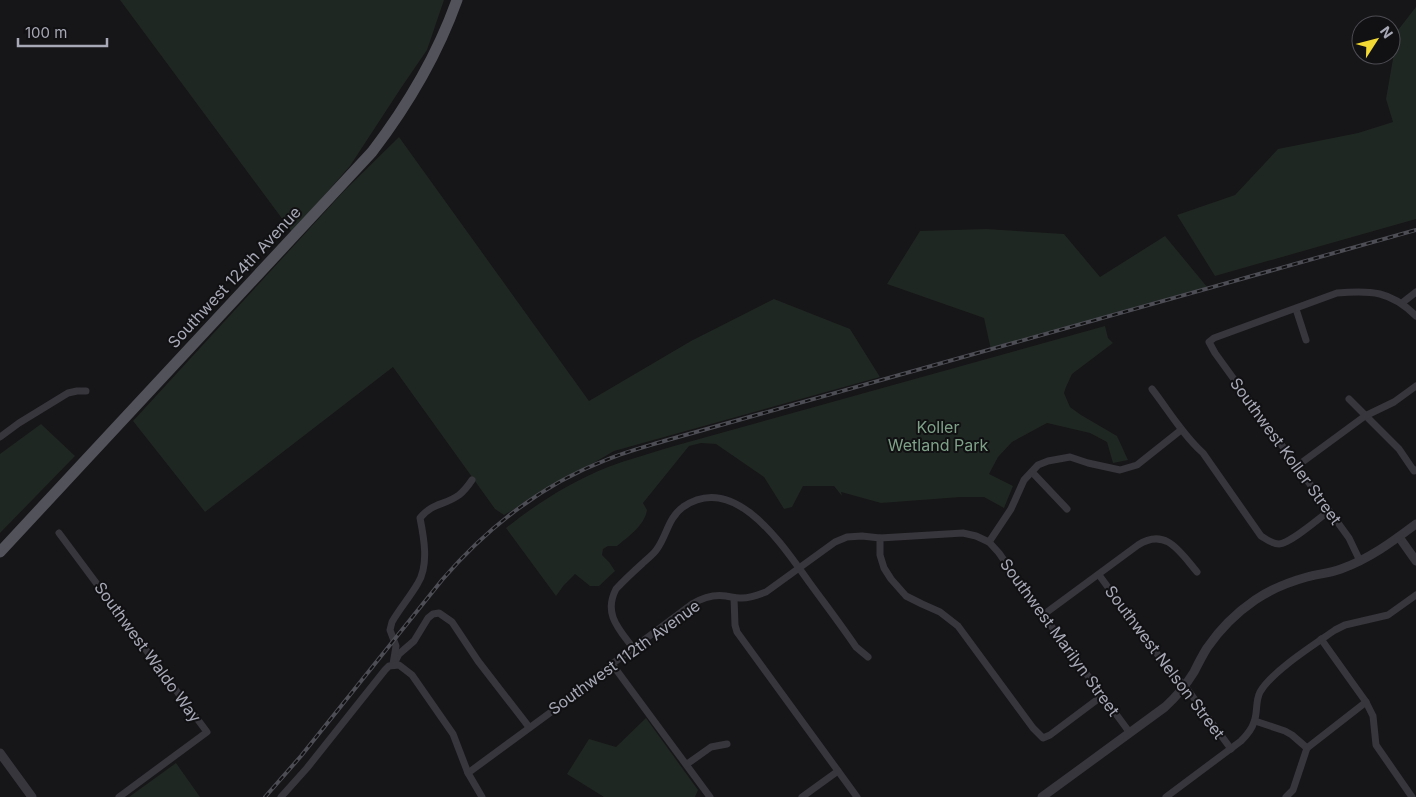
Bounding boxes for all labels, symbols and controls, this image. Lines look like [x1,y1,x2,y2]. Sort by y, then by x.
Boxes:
scale bar [18,15,106,47]
north arrow [1351,15,1401,65]
text: 100 m [25,23,67,42]
text: N [1377,23,1397,41]
street label: Southwest 124th Avenue [163,202,305,352]
street label: Southwest Koller Street [1226,374,1346,528]
park label: Koller Wetland Park [888,417,988,455]
street label: Southwest Marilyn Street [996,554,1124,720]
street label: Southwest Waldo Way [90,578,206,726]
street label: Southwest Nelson Street [1101,581,1229,743]
street label: Southwest 112th Avenue [544,595,704,719]

